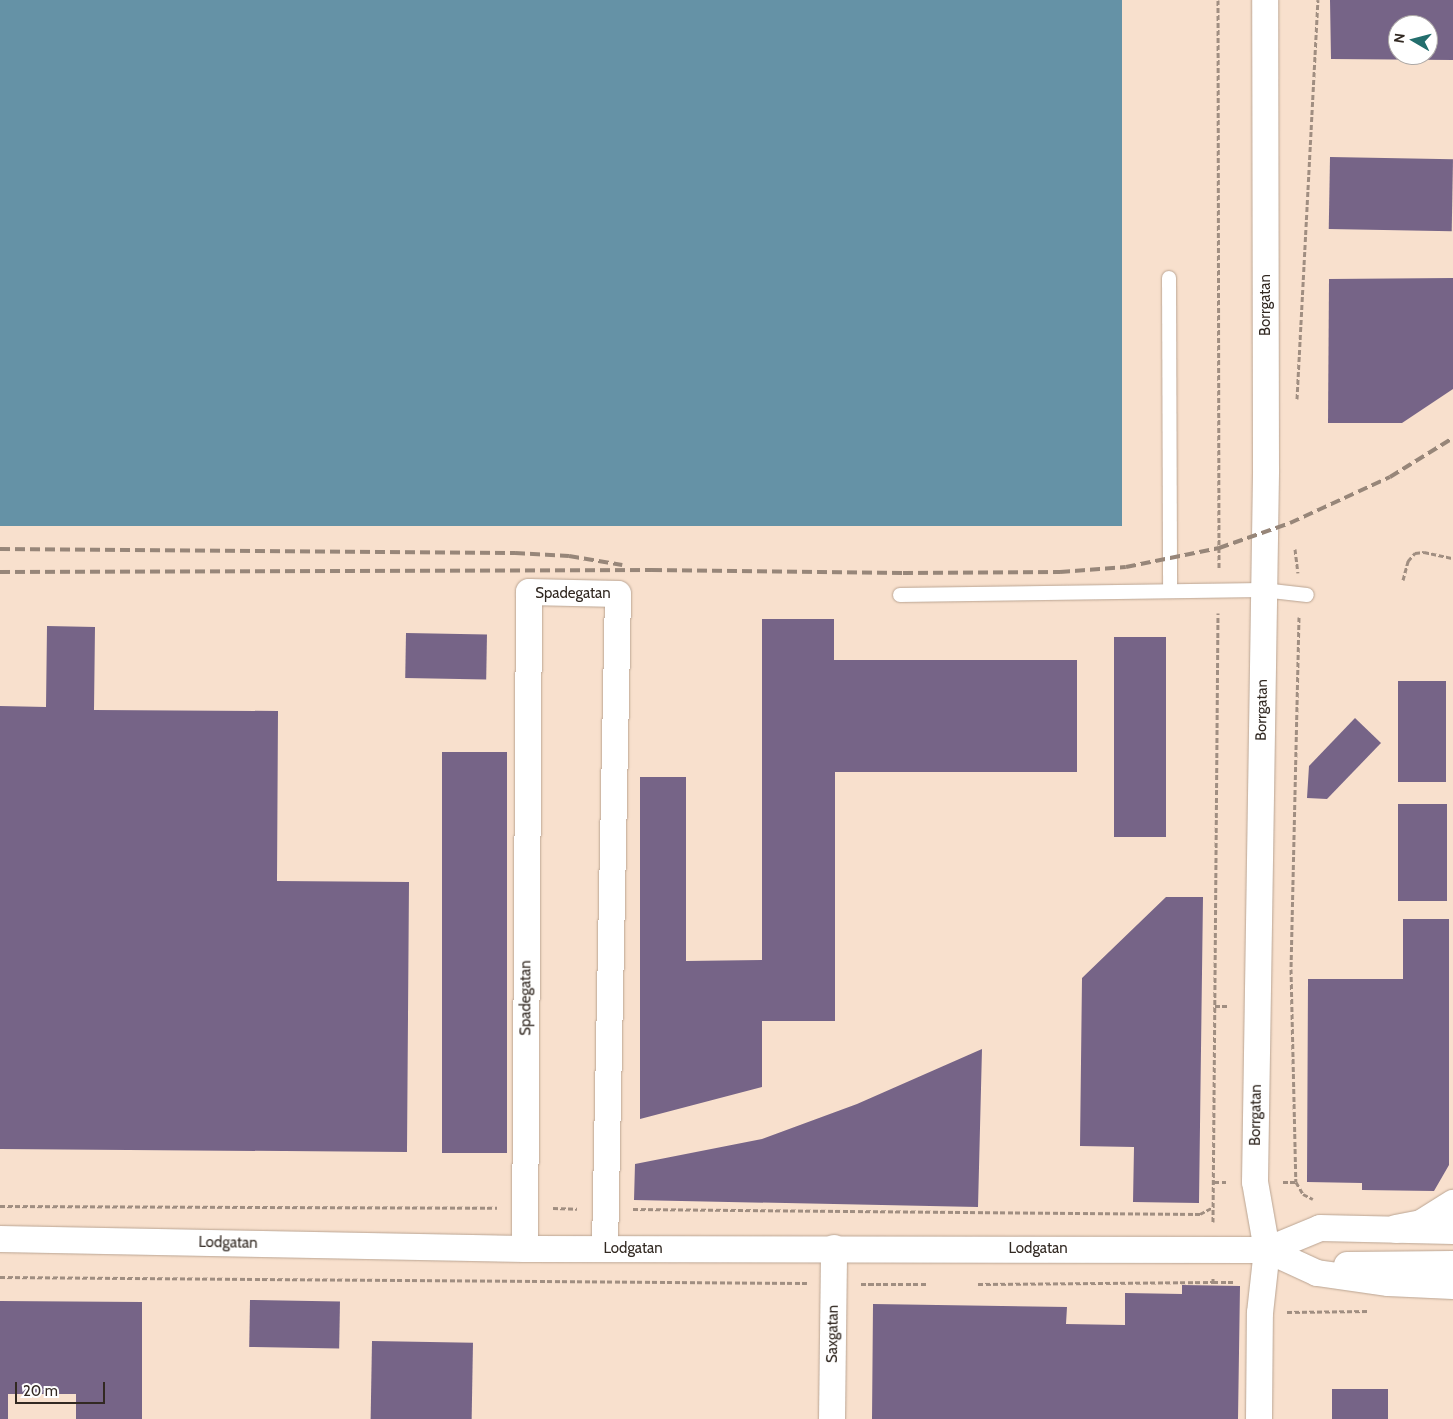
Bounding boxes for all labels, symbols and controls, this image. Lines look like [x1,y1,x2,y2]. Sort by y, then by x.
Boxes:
north arrow [1388,15,1438,65]
text: N [1390,32,1409,44]
street label: Borrgatan [1257,274,1275,336]
street label: Spadegatan [535,585,611,603]
street label: Borrgatan [1252,679,1272,741]
street label: Spadegatan [517,960,535,1036]
street label: Borrgatan [1246,1084,1266,1146]
street label: Lodgatan [198,1233,258,1253]
street label: Lodgatan [603,1240,663,1258]
street label: Lodgatan [1008,1240,1068,1258]
street label: Saxgatan [823,1305,843,1363]
scale bar [18,1372,108,1404]
text: 20 m [23,1382,58,1400]

